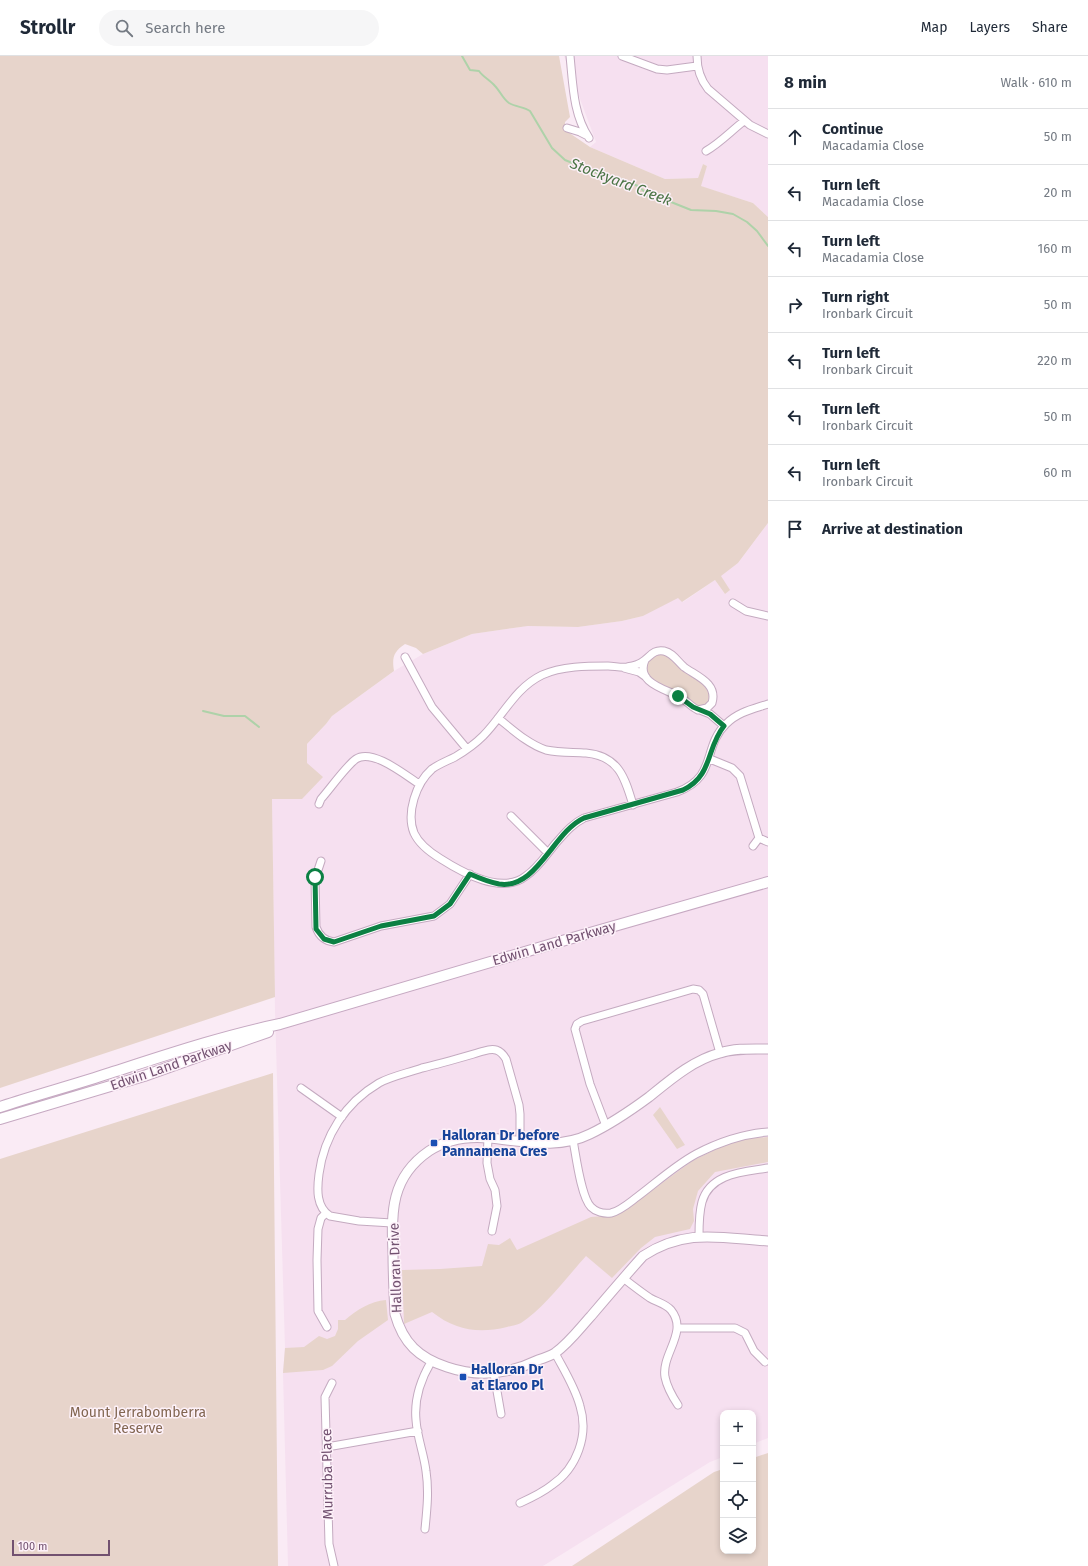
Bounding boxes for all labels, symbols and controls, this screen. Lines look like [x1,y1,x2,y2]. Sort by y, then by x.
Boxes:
search box [99,10,379,46]
text: Strollr [20,16,75,39]
icon: search [113,17,135,39]
text: Search here [145,19,225,37]
text: Map [921,19,947,36]
text: Layers [969,19,1010,36]
text: Share [1032,19,1068,36]
text: 8 min [784,72,827,93]
text: Walk · 610 m [1000,75,1072,90]
text: Continue [822,120,883,138]
icon: ahead [784,126,806,148]
text: 50 m [1044,129,1072,144]
text: Macadamia Close [822,138,924,153]
water label: Stockyard Creek [567,154,675,210]
text: Turn left [822,176,880,194]
icon: left [784,182,806,204]
text: 20 m [1044,185,1072,200]
text: Macadamia Close [822,194,924,209]
text: Turn left [822,232,880,250]
icon: left [784,238,806,260]
text: 160 m [1038,241,1072,256]
text: Macadamia Close [822,250,924,265]
text: Turn right [822,288,889,306]
icon: right [784,294,806,316]
text: 50 m [1044,297,1072,312]
text: Ironbark Circuit [822,306,913,321]
text: Turn left [822,344,880,362]
icon: left [784,350,806,372]
text: 220 m [1037,353,1072,368]
text: Ironbark Circuit [822,362,913,377]
text: Turn left [822,400,880,418]
icon: left [784,406,806,428]
text: 50 m [1044,409,1072,424]
text: Ironbark Circuit [822,418,913,433]
text: Turn left [822,456,880,474]
icon: left [784,462,806,484]
text: 60 m [1043,465,1072,480]
text: Ironbark Circuit [822,474,913,489]
icon: arrive [784,518,806,540]
text: Arrive at destination [822,520,963,538]
route end [669,687,687,705]
route start [306,868,324,886]
street label: Edwin Land Parkway [490,918,618,969]
street label: Edwin Land Parkway [108,1037,235,1094]
place label: Halloran Dr before Pannamena Cres [442,1127,560,1160]
marker: Halloran Dr before Pannamena Cres [429,1138,439,1148]
street label: Halloran Drive [385,1222,406,1314]
place label: Halloran Dr at Elaroo Pl [471,1361,545,1394]
marker: Halloran Dr at Elaroo Pl [458,1372,468,1382]
park label: Mount Jerrabomberra Reserve [70,1404,206,1437]
map controls [720,1410,756,1554]
button: + [720,1410,756,1446]
street label: Murruba Place [318,1428,337,1520]
button: − [720,1446,756,1482]
button: locate [720,1482,756,1518]
button: layers [720,1518,756,1554]
scale bar [12,1538,110,1557]
text: 100 m [18,1540,47,1553]

